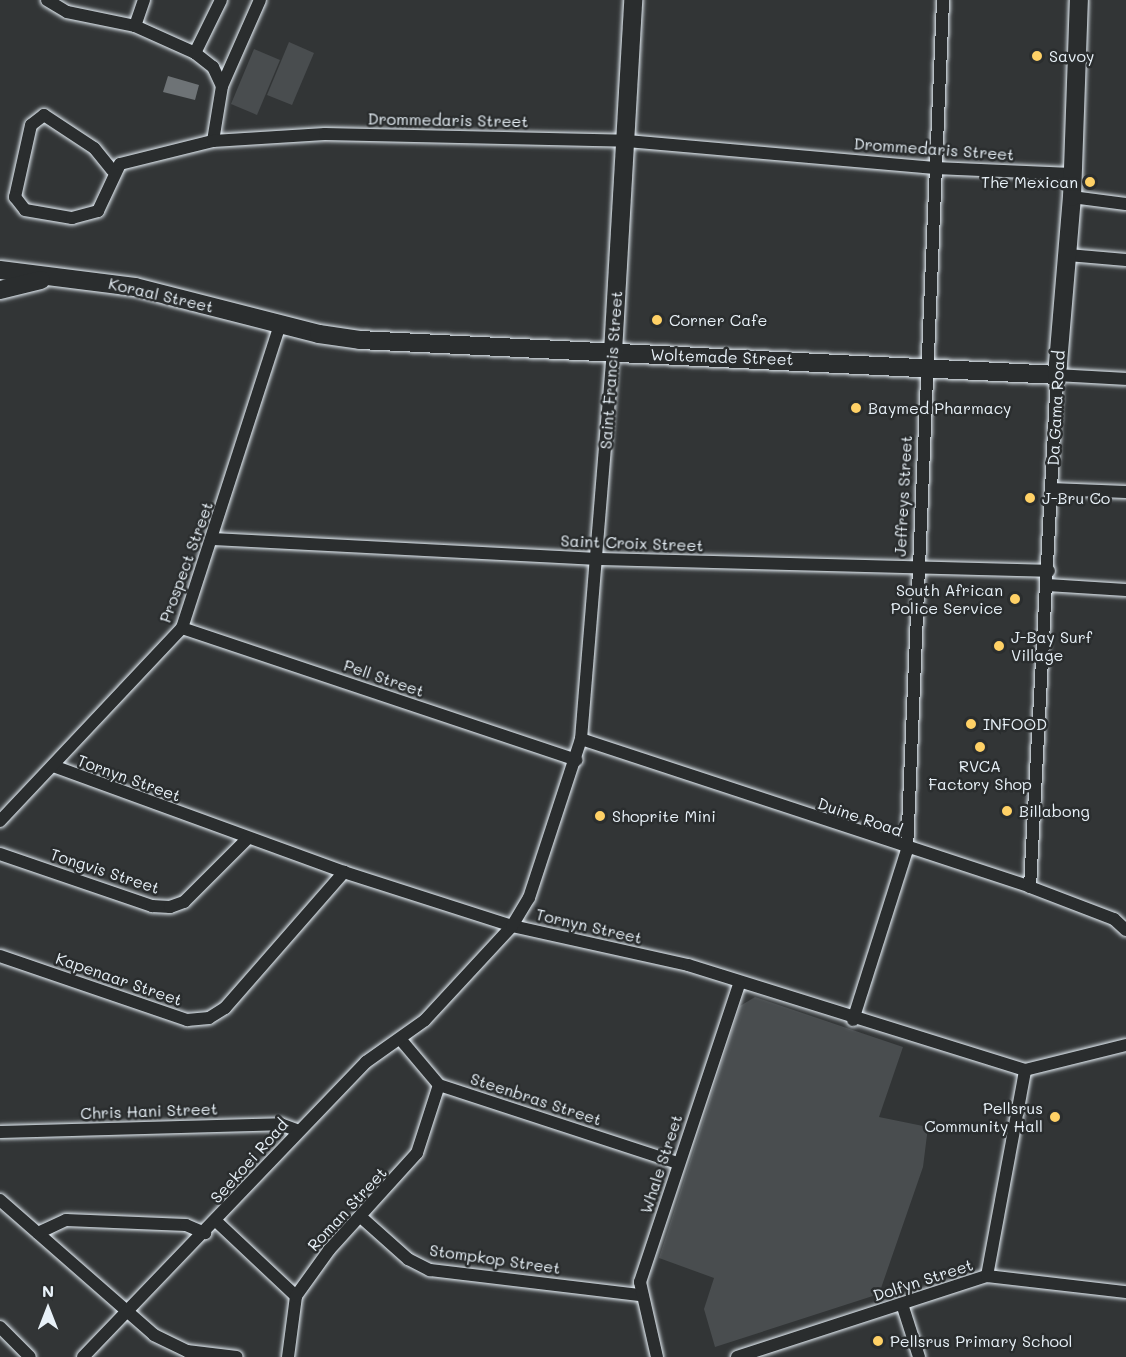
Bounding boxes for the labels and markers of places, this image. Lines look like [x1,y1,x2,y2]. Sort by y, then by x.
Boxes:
place label: Savoy [1049,46,1094,66]
marker: Savoy [1030,49,1044,63]
place label: The Mexican [981,172,1078,192]
marker: The Mexican [1083,175,1097,189]
place label: Corner Cafe [669,310,767,330]
marker: Corner Cafe [650,313,664,327]
place label: Baymed Pharmacy [868,398,1011,418]
marker: Baymed Pharmacy [849,401,863,415]
place label: J-Bru Co [1042,488,1110,508]
marker: J-Bru Co [1023,491,1037,505]
place label: South African Police Service [891,580,1003,618]
marker: South African Police Service [1008,592,1022,606]
place label: J-Bay Surf Village [1011,627,1092,665]
marker: J-Bay Surf Village [992,639,1006,653]
place label: INFOOD [983,714,1047,734]
marker: INFOOD [964,717,978,731]
marker: RVCA Factory Shop [973,740,987,754]
place label: RVCA Factory Shop [928,756,1032,794]
place label: Billabong [1019,801,1090,821]
marker: Billabong [1000,804,1014,818]
place label: Shoprite Mini [612,806,716,826]
marker: Shoprite Mini [593,809,607,823]
place label: Pellsrus Community Hall [924,1098,1043,1136]
marker: Pellsrus Community Hall [1048,1110,1062,1124]
place label: Pellsrus Primary School [890,1331,1073,1351]
marker: Pellsrus Primary School [871,1334,885,1348]

